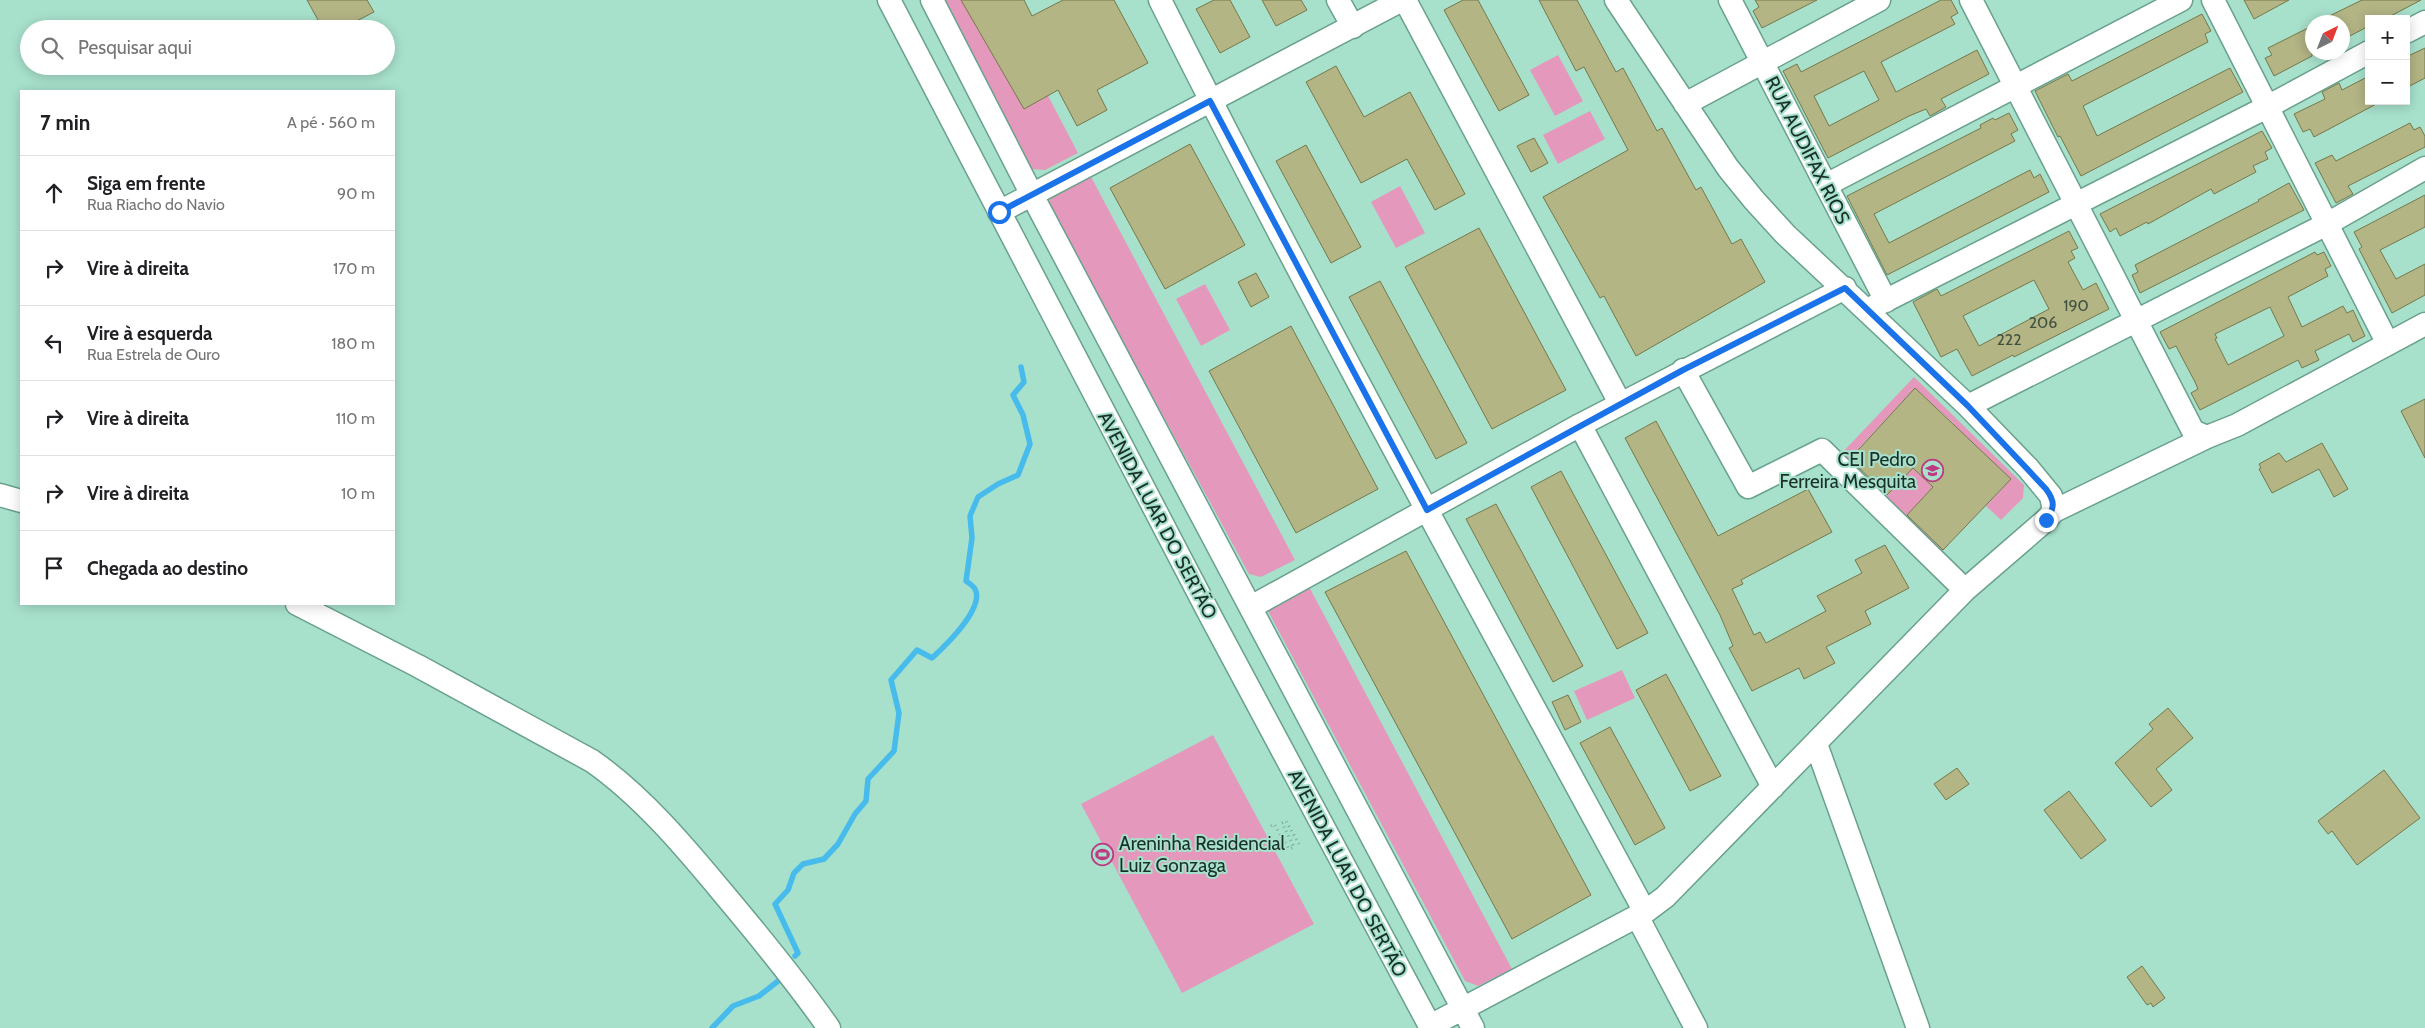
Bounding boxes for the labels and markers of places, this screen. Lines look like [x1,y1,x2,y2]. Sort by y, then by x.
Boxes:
place label: CEI Pedro Ferreira Mesquita [1780,448,1916,493]
school or university icon: CEI Pedro Ferreira Mesquita [1920,458,1944,482]
place label: Areninha Residencial Luiz Gonzaga [1119,832,1286,877]
sports icon: Areninha Residencial Luiz Gonzaga [1091,842,1115,866]

